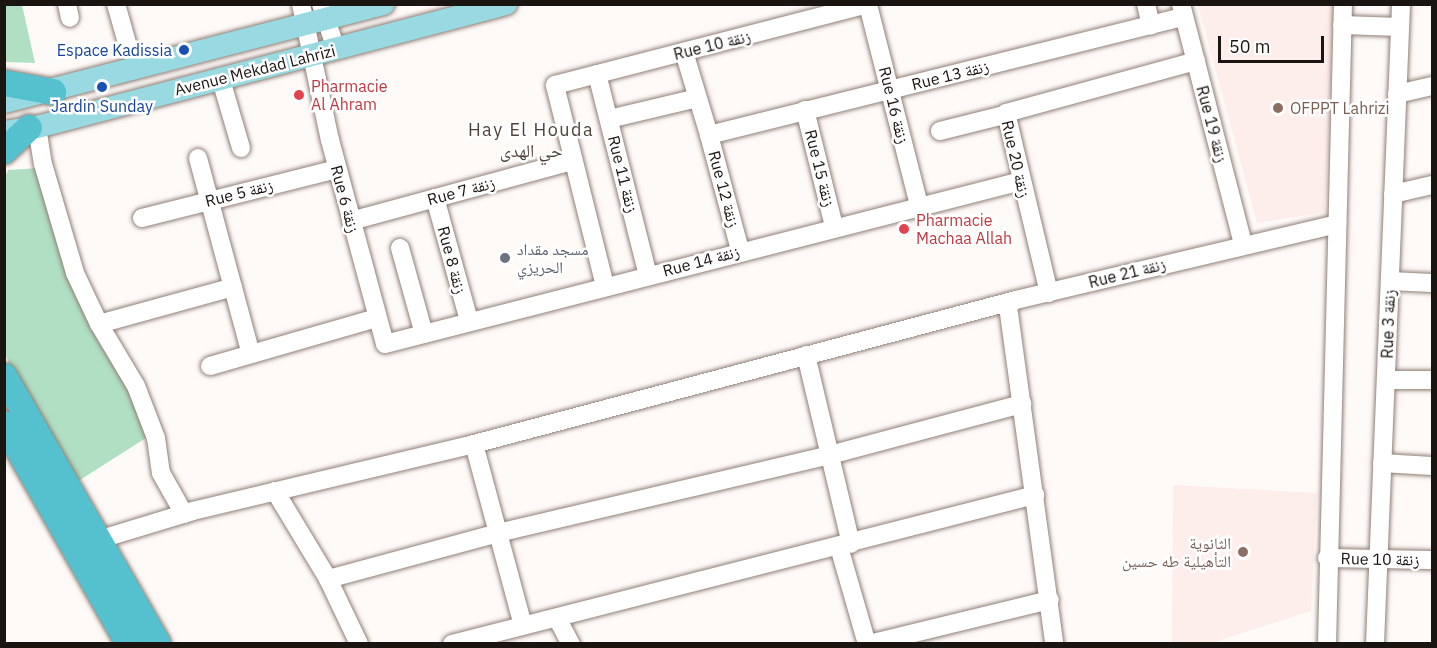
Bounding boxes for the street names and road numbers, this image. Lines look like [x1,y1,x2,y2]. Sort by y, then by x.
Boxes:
street label: Rue 10 زنقة [671,26,753,64]
street label: Avenue Mekdad Lahrizi [173,41,337,99]
street label: Rue 13 زنقة [909,56,991,94]
street label: Rue 16 زنقة [875,64,913,146]
street label: Rue 19 زنقة [1193,83,1231,165]
street label: Rue 20 زنقة [998,118,1034,200]
street label: Rue 15 زنقة [801,127,839,209]
street label: Rue 11 زنقة [604,133,642,215]
street label: Rue 12 زنقة [705,148,743,230]
street label: Rue 6 زنقة [327,163,363,235]
street label: Rue 7 زنقة [425,173,497,209]
street label: Rue 5 زنقة [203,175,275,211]
street label: Rue 8 زنقة [434,224,470,296]
street label: Rue 14 زنقة [660,242,742,280]
street label: Rue 21 زنقة [1086,254,1168,292]
street label: Rue 3 زنقة [1377,289,1399,359]
street label: Rue 10 زنقة [1340,549,1420,569]

